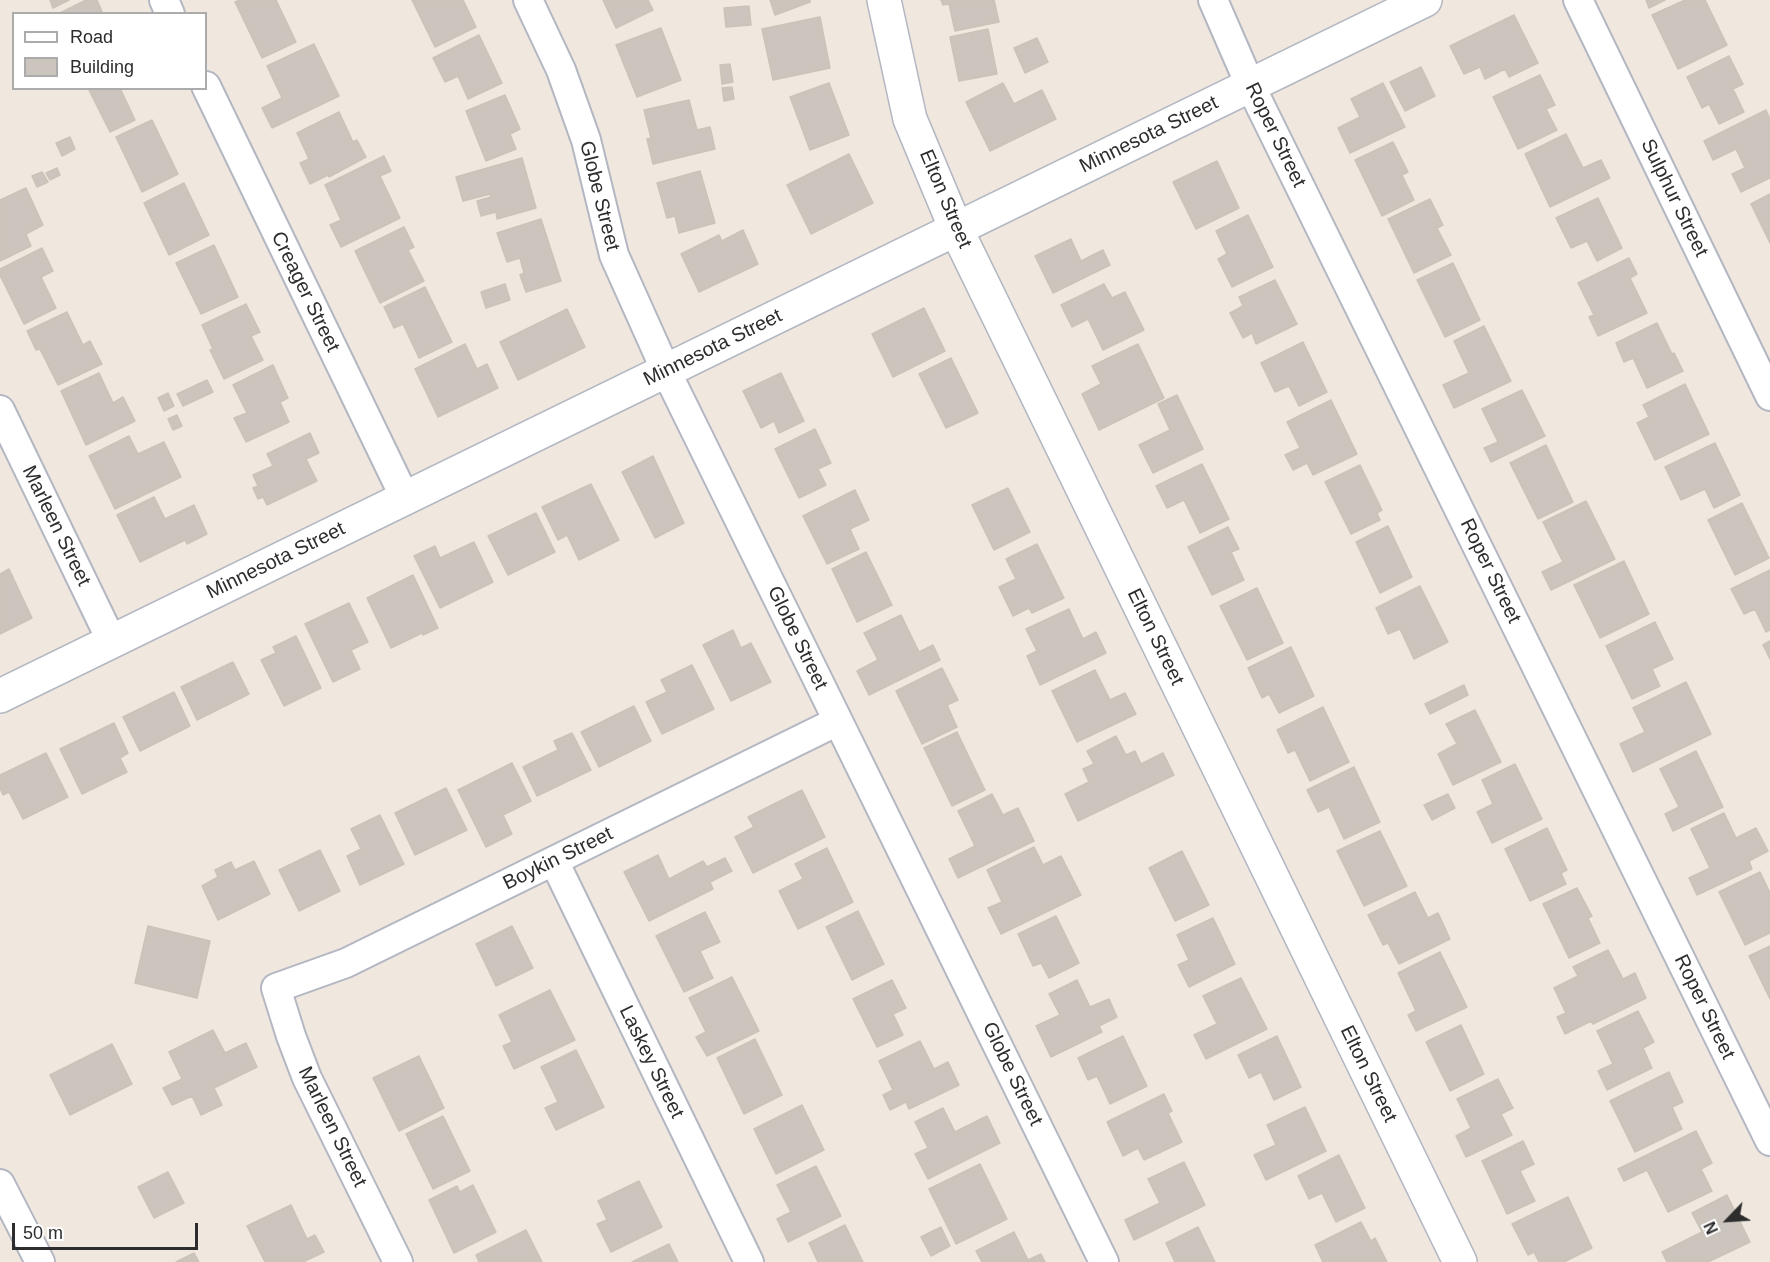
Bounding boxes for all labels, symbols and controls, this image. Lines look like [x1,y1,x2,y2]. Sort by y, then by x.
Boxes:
legend [12,12,207,90]
text: Road [70,27,113,47]
text: Building [70,57,134,77]
street label: Roper Street [1239,79,1311,191]
street label: Minnesota Street [1076,91,1222,179]
street label: Sulphur Street [1635,135,1713,261]
street label: Globe Street [574,139,624,253]
street label: Elton Street [914,146,976,252]
street label: Creager Street [265,228,345,356]
street label: Minnesota Street [640,304,786,392]
street label: Marleen Street [16,462,96,590]
street label: Roper Street [1454,515,1526,627]
street label: Minnesota Street [203,517,349,605]
street label: Globe Street [762,582,832,694]
street label: Elton Street [1121,585,1189,689]
street label: Boykin Street [499,822,617,896]
street label: Roper Street [1668,951,1740,1063]
street label: Laskey Street [613,1002,689,1122]
street label: Globe Street [977,1018,1047,1130]
street label: Elton Street [1334,1022,1402,1126]
street label: Marleen Street [292,1063,372,1191]
north arrow [1698,1190,1758,1250]
scale bar [15,1211,201,1249]
text: N [1701,1219,1721,1237]
text: 50 m [23,1223,63,1243]

